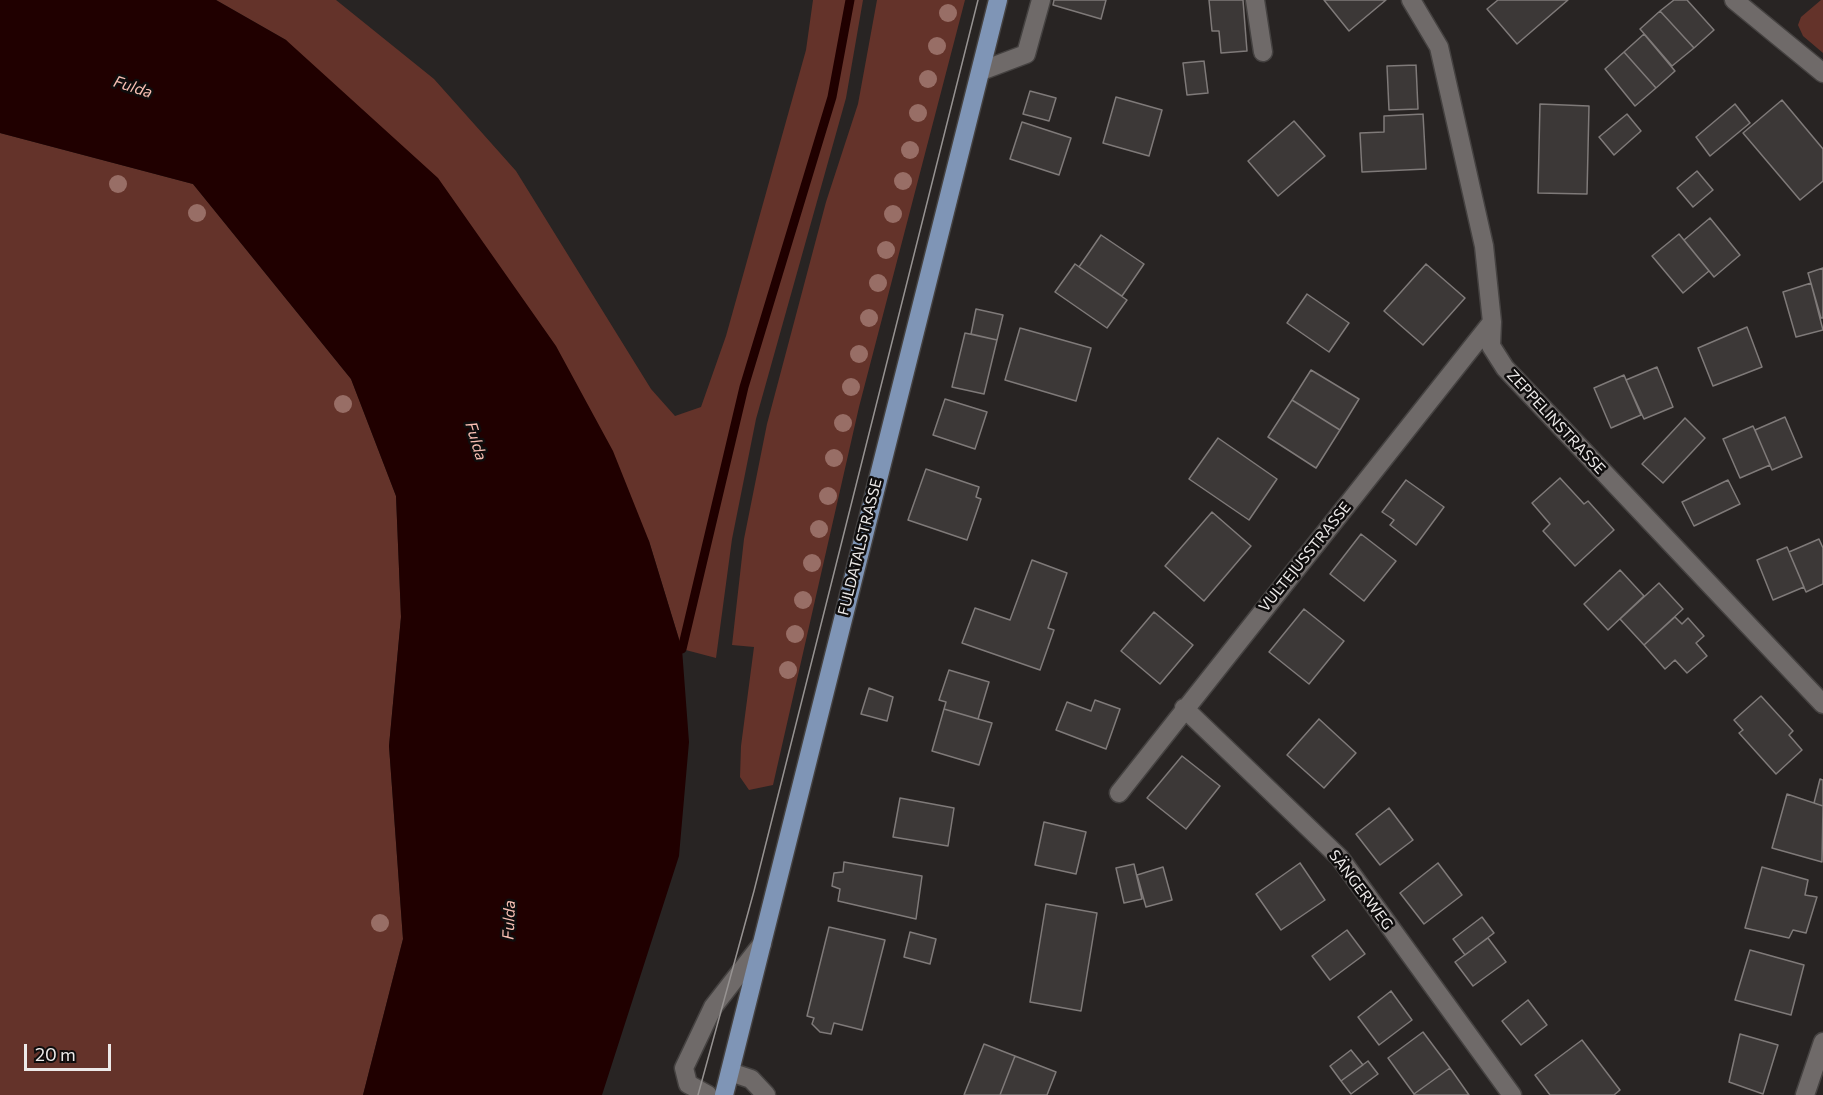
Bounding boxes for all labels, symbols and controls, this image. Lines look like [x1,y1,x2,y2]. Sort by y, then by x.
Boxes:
water label: Fulda [111,72,155,102]
street label: ZEPPELINSTRASSE [1503,366,1609,478]
water label: Fulda [461,419,491,463]
street label: FULDATALSTRASSE [834,477,886,617]
street label: VULTEJUSSTRASSE [1255,498,1355,616]
street label: SÄNGERWEG [1325,847,1397,933]
water label: Fulda [499,900,519,940]
scale bar [27,1032,114,1070]
text: 20 m [35,1043,76,1065]

